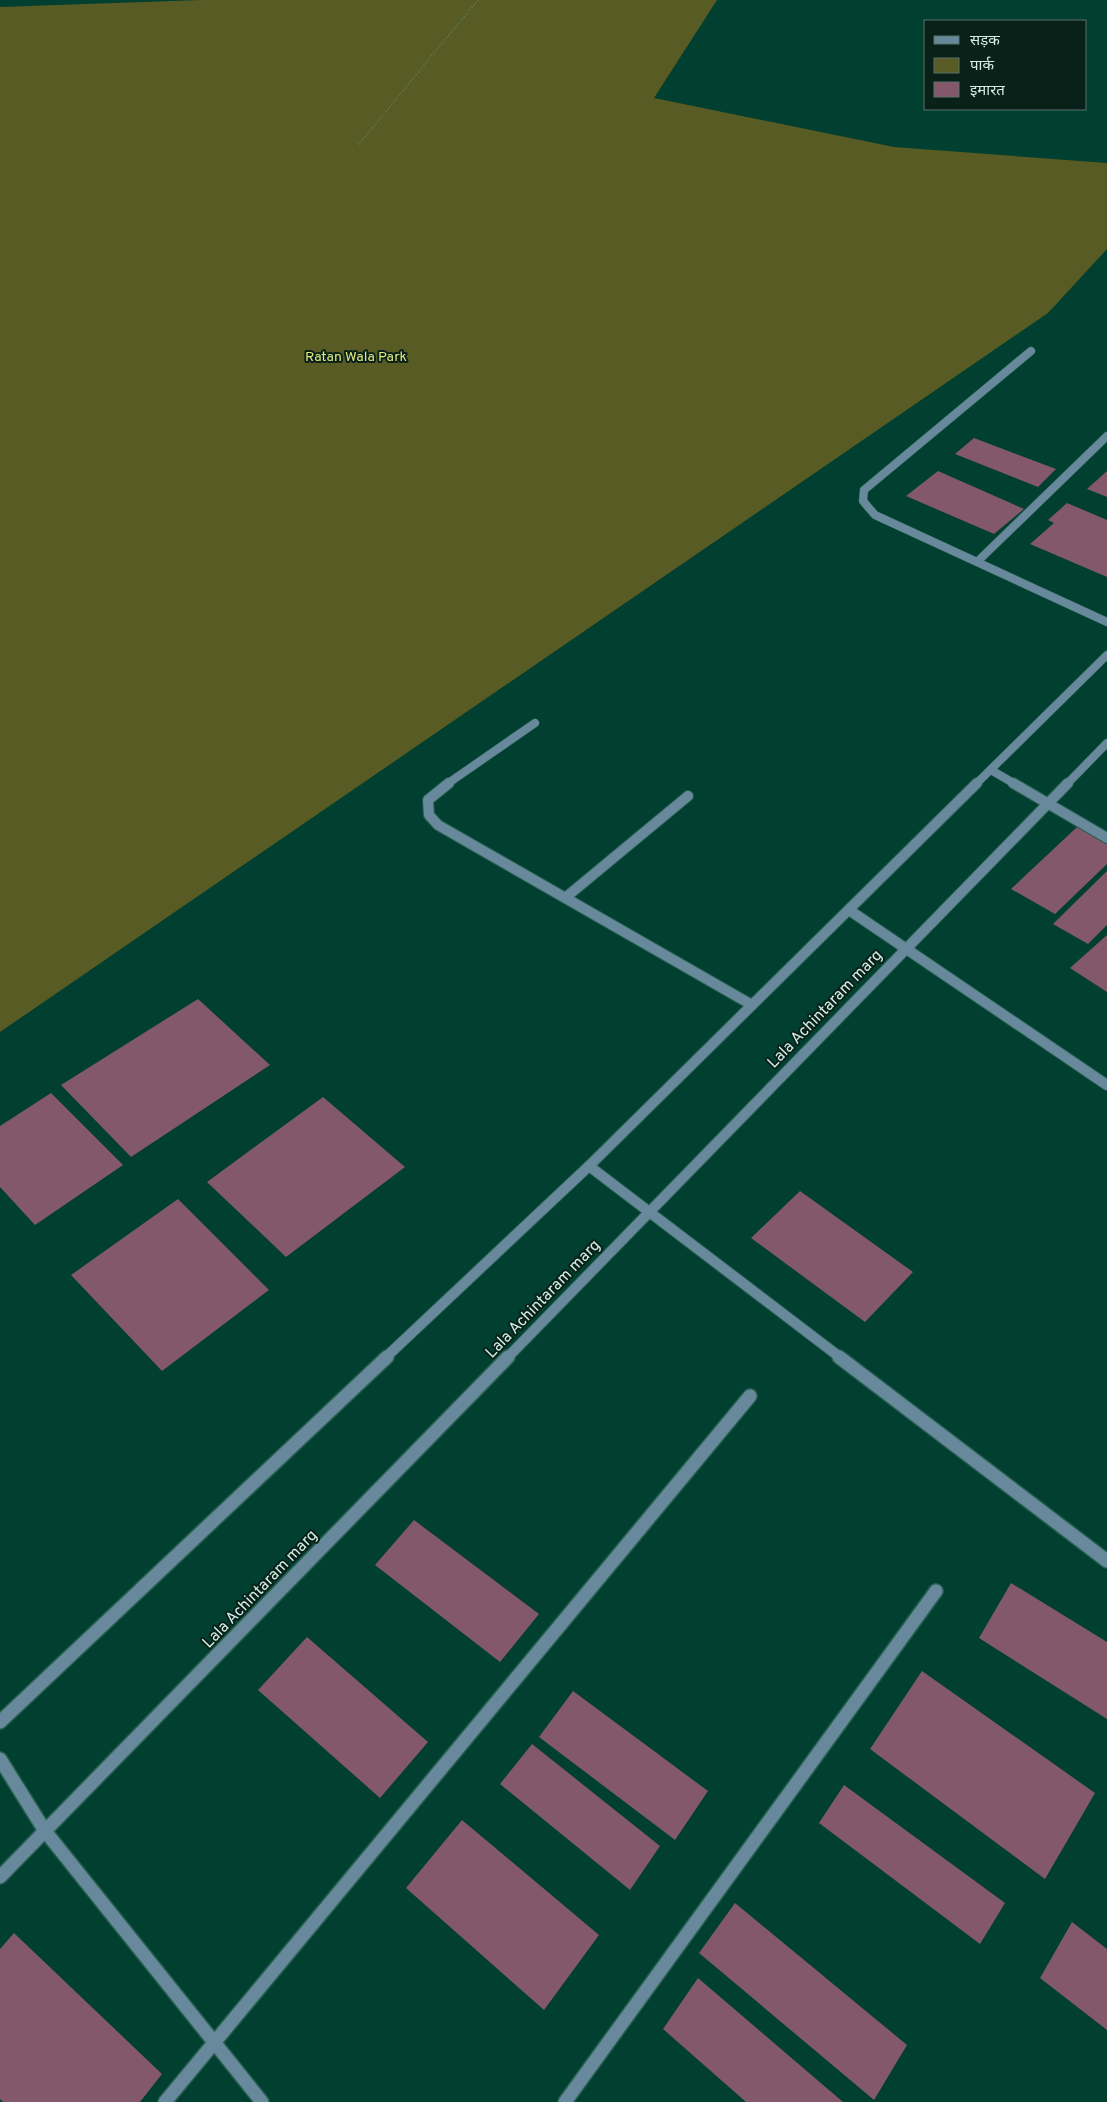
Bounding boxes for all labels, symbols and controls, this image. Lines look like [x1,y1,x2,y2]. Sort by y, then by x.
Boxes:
legend [924,20,1087,110]
text: सड़क [970,32,1000,51]
text: पार्क [970,56,994,76]
text: इमारत [970,82,1005,101]
park label: Ratan Wala Park [305,349,407,366]
street label: Lala Achintaram marg [764,946,887,1073]
street label: Lala Achintaram marg [482,1236,605,1363]
street label: Lala Achintaram marg [199,1526,322,1653]

